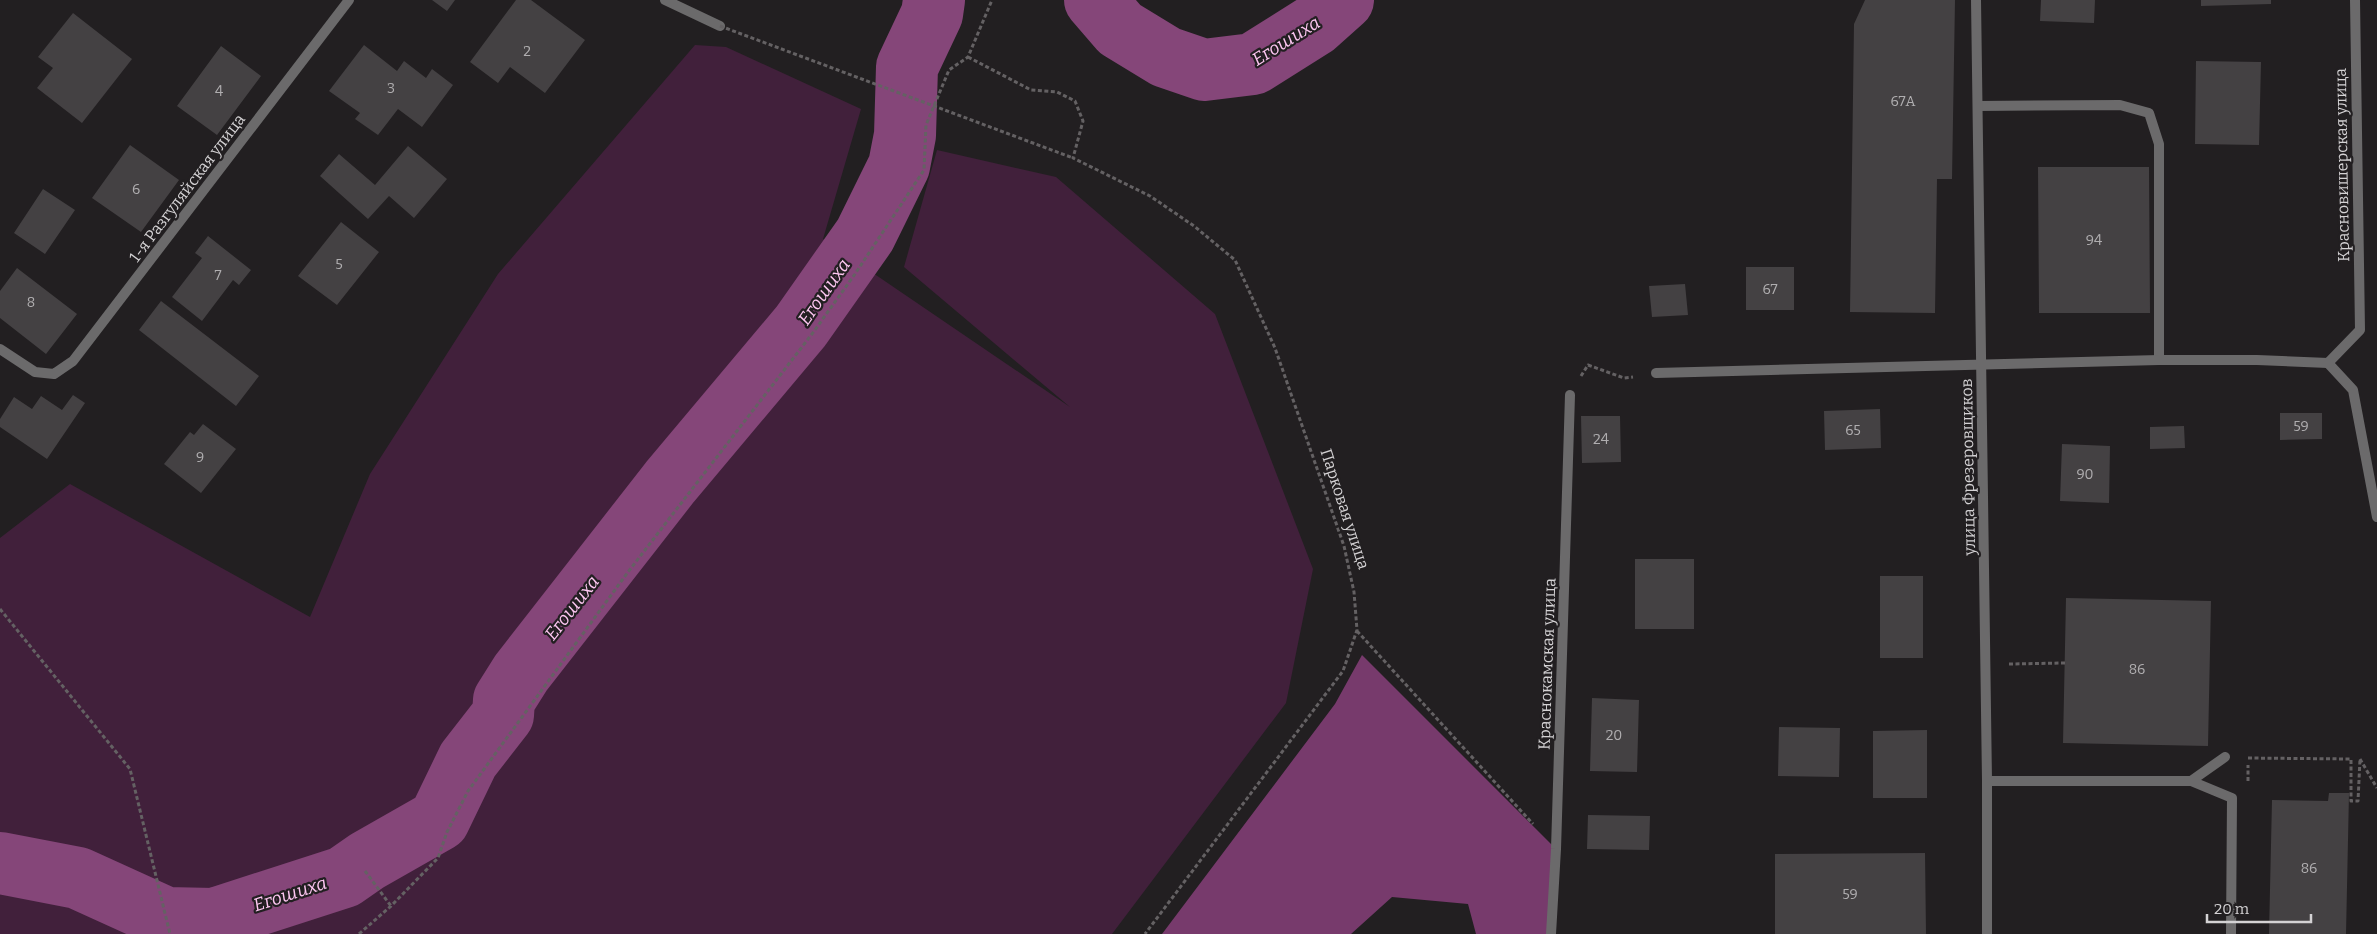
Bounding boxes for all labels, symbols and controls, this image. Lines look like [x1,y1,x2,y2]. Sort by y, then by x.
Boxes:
water label: Егошиха [1248,12,1324,70]
house number: 2 [523,43,531,60]
street label: Красновишерская улица [2331,68,2353,262]
house number: 3 [387,80,395,97]
house number: 4 [215,83,223,100]
house number: 67А [1891,93,1916,110]
street label: 1-я Разгуляйская улица [125,110,249,266]
house number: 6 [132,181,140,198]
house number: 94 [2086,232,2102,249]
water label: Егошиха [793,255,855,329]
house number: 5 [335,256,343,273]
house number: 7 [214,267,222,284]
house number: 67 [1762,281,1778,298]
house number: 8 [27,294,35,311]
street label: улица Фрезеровщиков [1957,378,1979,557]
house number: 59 [2293,418,2309,435]
house number: 65 [1845,422,1861,439]
house number: 24 [1593,431,1609,448]
street label: Парковая улица [1317,446,1374,572]
house number: 9 [196,449,204,466]
house number: 90 [2076,466,2094,483]
water label: Егошиха [540,571,604,645]
street label: Краснокамская улица [1535,578,1560,750]
house number: 86 [2129,661,2145,678]
house number: 20 [1606,727,1622,744]
house number: 86 [2301,860,2317,877]
water label: Егошиха [251,872,329,916]
house number: 59 [1842,886,1858,903]
scale bar [2207,892,2311,924]
text: 20 m [2214,900,2250,918]

